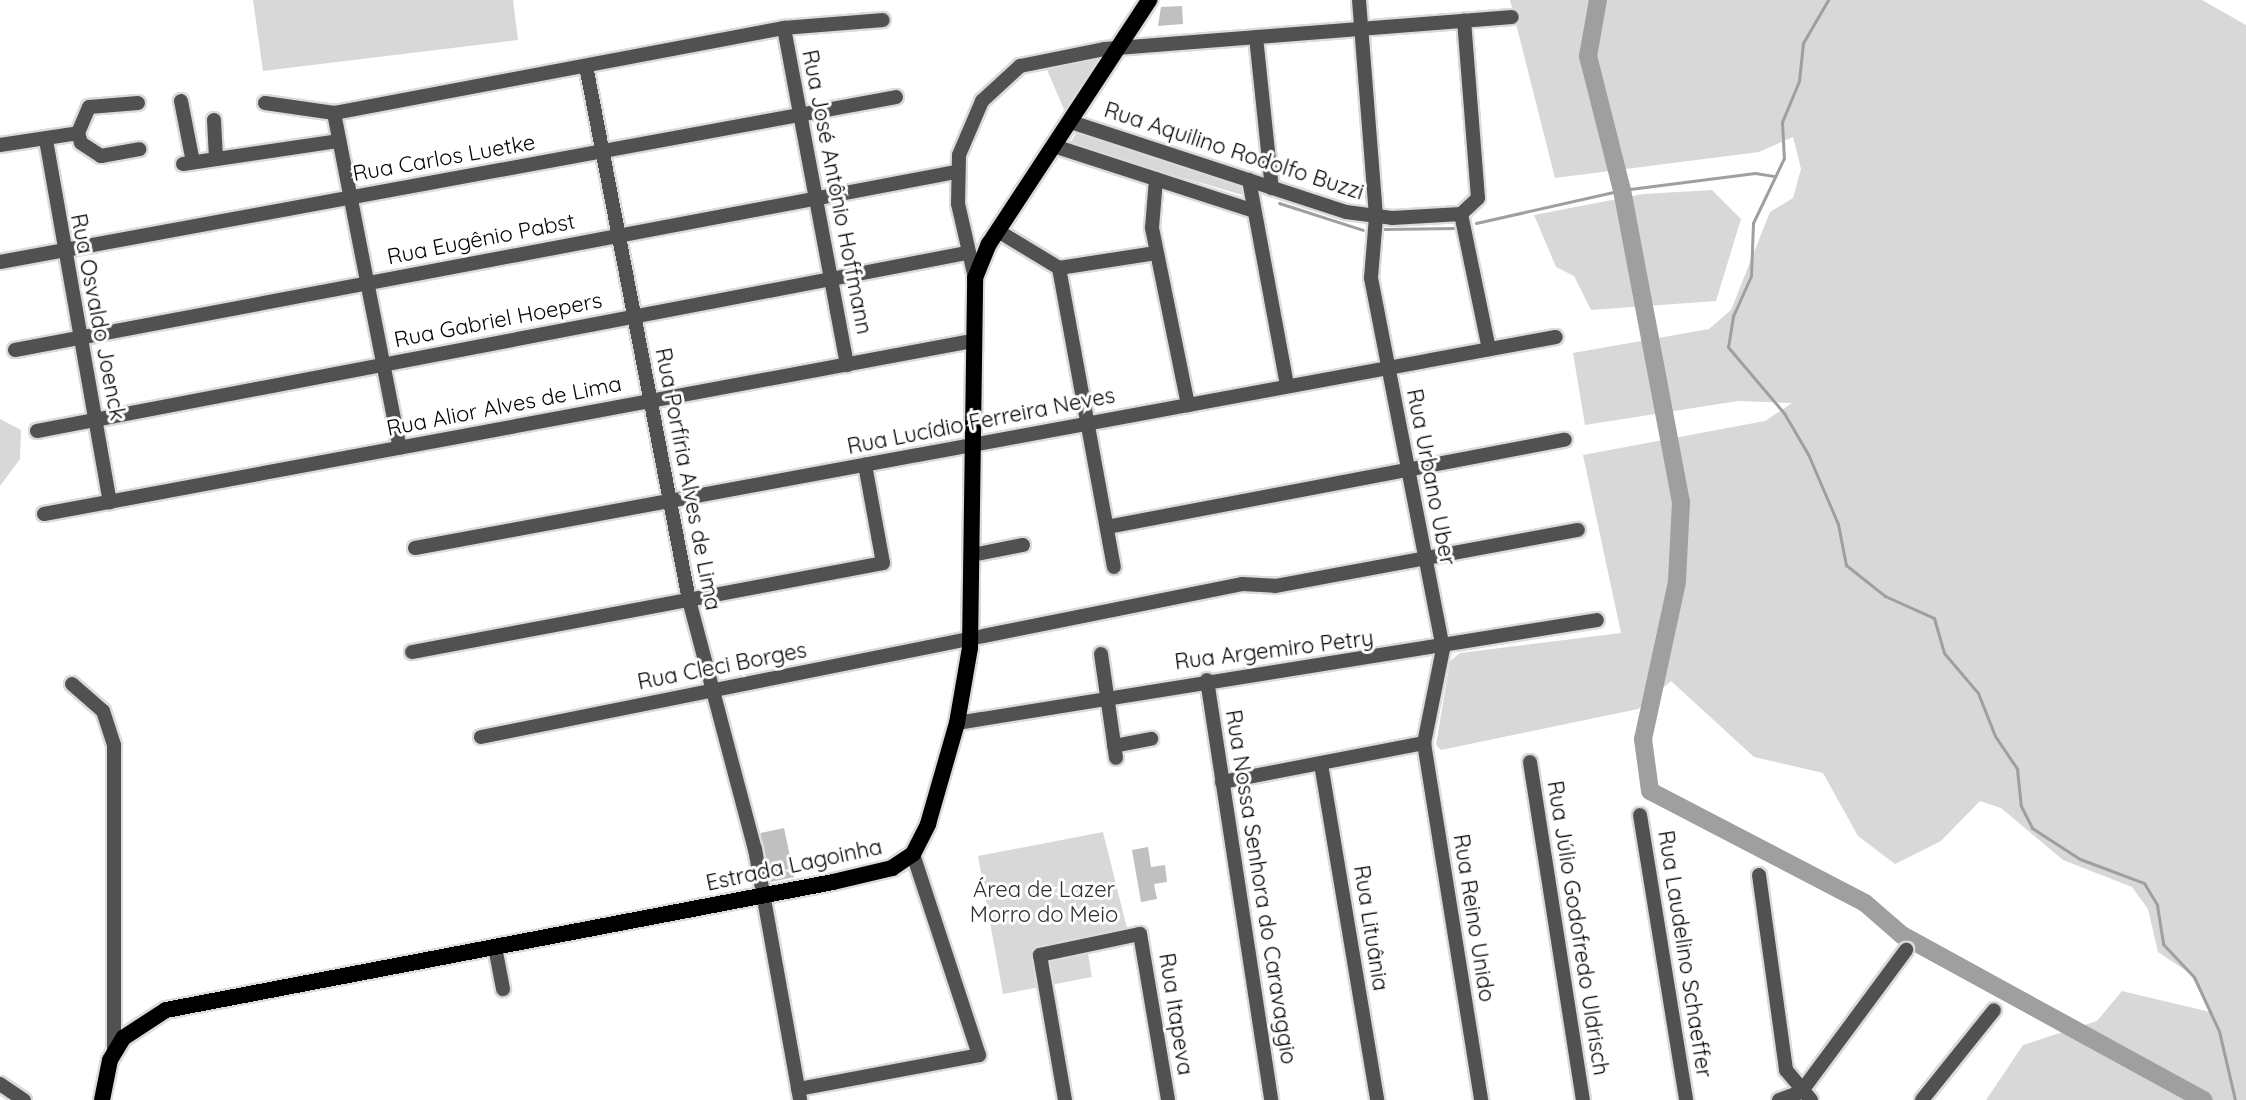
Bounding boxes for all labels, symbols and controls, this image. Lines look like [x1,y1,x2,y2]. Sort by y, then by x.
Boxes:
street label: Rua José Antônio Hoffmann [796,48,878,336]
street label: Rua Aquilino Rodolfo Buzzi [1101,96,1367,206]
street label: Rua Carlos Luetke [351,129,537,187]
street label: Rua Eugênio Pabst [385,208,577,270]
street label: Rua Osvaldo Joenck [65,211,131,423]
street label: Rua Gabriel Hoepers [392,287,604,353]
street label: Rua Porfíria Alves de Lima [650,346,726,612]
street label: Rua Alior Alves de Lima [384,370,624,442]
street label: Rua Lucídio Ferreira Neves [845,382,1117,460]
street label: Rua Urbano Uber [1401,387,1461,567]
street label: Rua Argemiro Petry [1173,625,1375,675]
street label: Rua Cleci Borges [635,637,809,695]
street label: Rua Nossa Senhora do Caravaggio [1220,708,1302,1066]
street label: Rua Júlio Godofredo Uldrisch [1542,779,1614,1077]
street label: Rua Laudelino Schaeffer [1652,828,1718,1080]
street label: Rua Reino Unido [1448,832,1500,1004]
street label: Estrada Lagoinha [704,833,884,897]
street label: Rua Lituânia [1348,863,1394,993]
park label: Área de Lazer Morro do Meio [970,876,1118,928]
street label: Rua Itapeva [1153,951,1199,1077]

